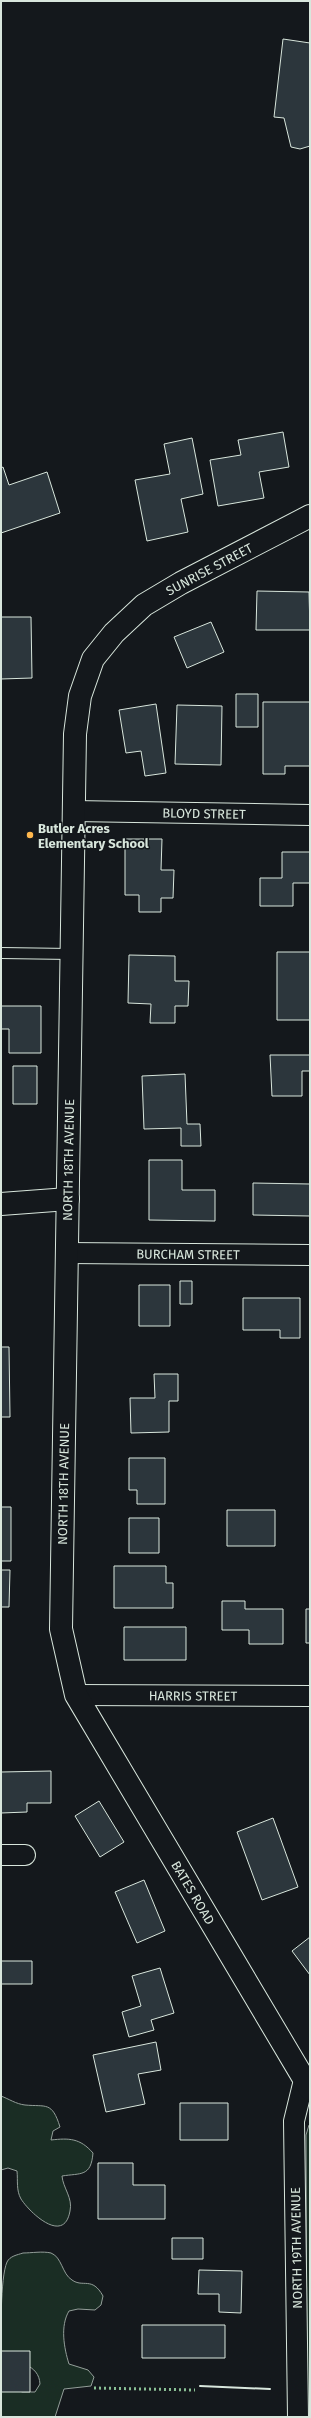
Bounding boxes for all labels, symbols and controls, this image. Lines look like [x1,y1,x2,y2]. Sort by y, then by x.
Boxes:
street label: SUNRISE STREET [163,540,255,599]
street label: BLOYD STREET [162,805,246,822]
place label: Butler Acres Elementary School [38,821,149,851]
marker: Butler Acres Elementary School [25,830,35,840]
street label: NORTH 18TH AVENUE [60,1099,77,1221]
street label: BURCHAM STREET [136,1247,240,1262]
street label: NORTH 18TH AVENUE [55,1423,72,1545]
street label: HARRIS STREET [149,1688,238,1704]
street label: BATES ROAD [168,1858,218,1927]
street label: NORTH 19TH AVENUE [288,2187,305,2309]

